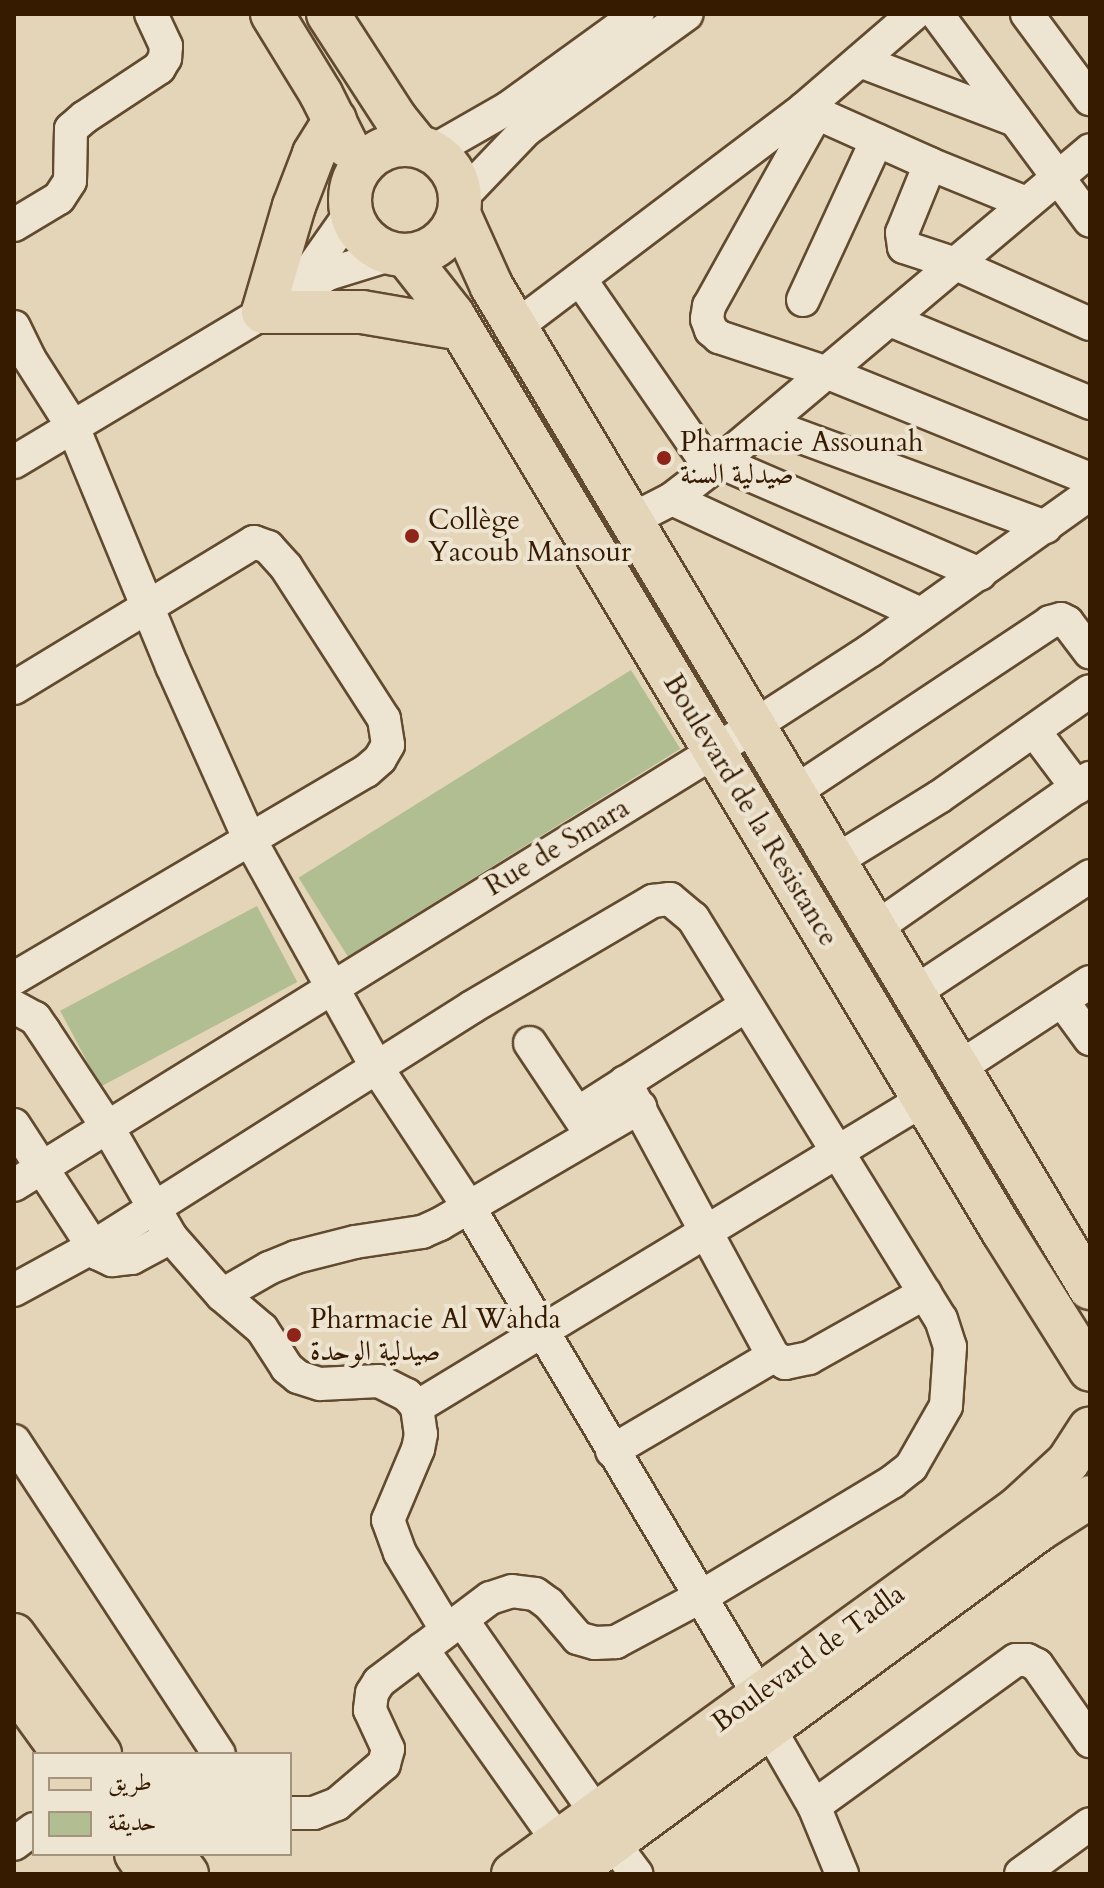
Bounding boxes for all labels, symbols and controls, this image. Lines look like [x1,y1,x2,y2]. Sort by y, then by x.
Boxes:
place label: Pharmacie Assounah صيدلية السنة [680,425,923,491]
marker: Pharmacie Assounah صيدلية السنة [655,449,673,467]
place label: Collège Yacoub Mansour [428,503,631,569]
marker: Collège Yacoub Mansour [403,527,421,545]
street label: Boulevard de la Resistance [656,668,846,952]
street label: Rue de Smara [479,791,635,903]
place label: Pharmacie Al Wahda صيدلية الوحدة [310,1302,561,1368]
marker: Pharmacie Al Wahda صيدلية الوحدة [285,1326,303,1344]
street label: Boulevard de Tadla [705,1577,911,1739]
legend [32,1752,292,1856]
text: طريق [108,1766,152,1799]
text: حديقة [108,1806,157,1839]

